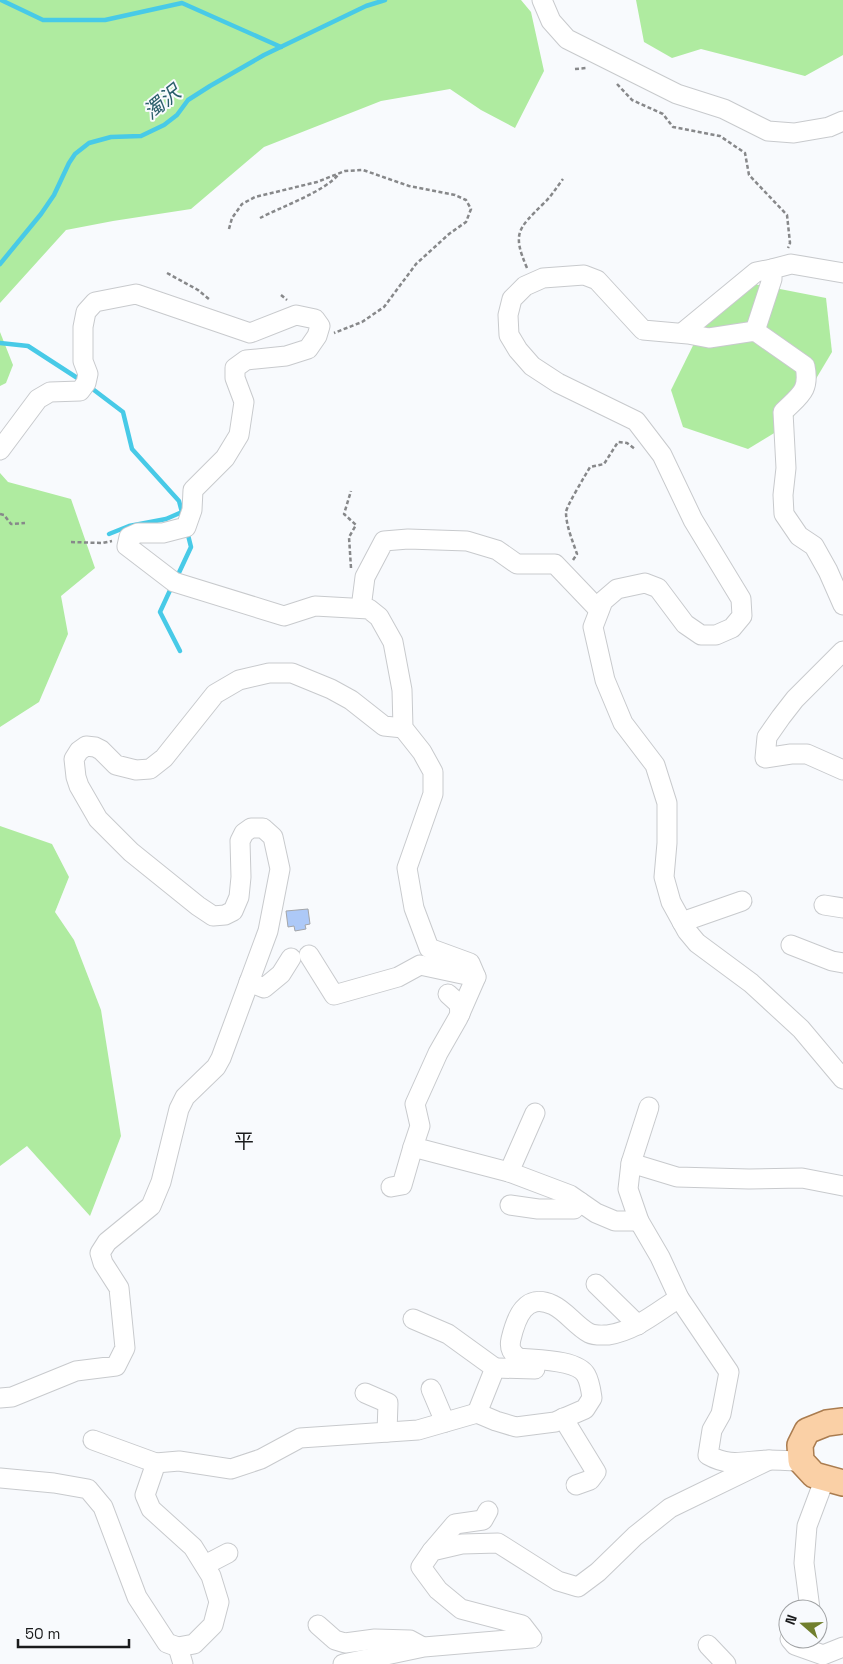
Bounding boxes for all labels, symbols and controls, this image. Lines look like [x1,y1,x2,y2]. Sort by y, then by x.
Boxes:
water label: 濁沢 [138,77,188,125]
district label: 平 [234,1128,254,1154]
north arrow [778,1599,828,1649]
text: N [781,1612,801,1627]
scale bar [18,1616,129,1648]
text: 50 m [25,1624,60,1643]

